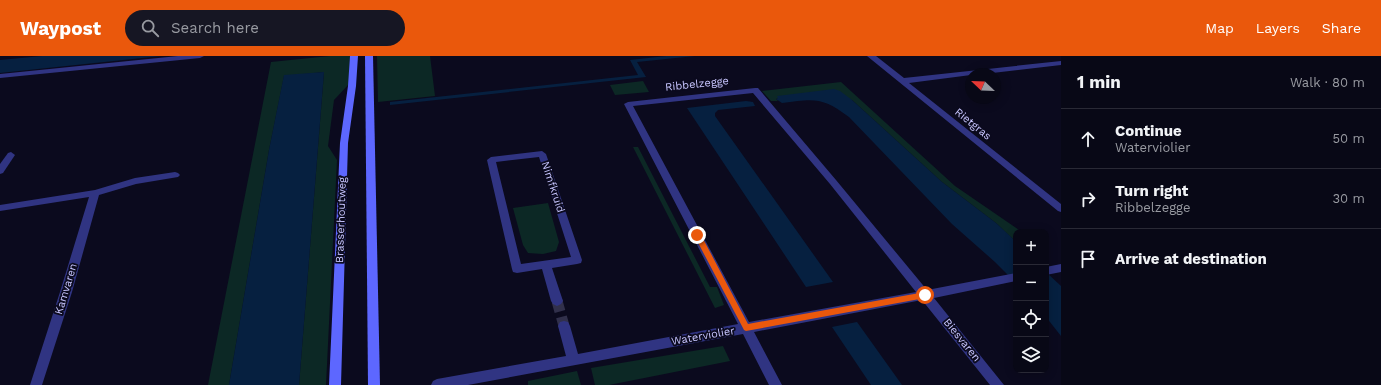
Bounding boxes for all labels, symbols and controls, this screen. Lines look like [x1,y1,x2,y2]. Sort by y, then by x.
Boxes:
search box [125,10,405,46]
text: Waypost [20,17,101,40]
icon: search [139,17,161,39]
text: Search here [171,19,259,37]
text: Map [1205,20,1234,36]
text: Layers [1256,20,1300,36]
text: Share [1322,20,1361,36]
north arrow [965,68,1001,104]
text: 1 min [1077,72,1121,92]
street label: Ribbelzegge [665,74,729,94]
text: Walk · 80 m [1290,75,1365,90]
street label: Rietgras [952,105,994,143]
text: Continue [1115,122,1182,140]
icon: ahead [1077,128,1099,150]
text: 50 m [1333,131,1365,146]
text: Waterviolier [1115,140,1191,155]
street label: Nimfkruid [539,160,567,214]
street label: Brasserhoutweg [333,177,349,263]
text: Turn right [1115,182,1188,200]
icon: right [1077,188,1099,210]
text: 30 m [1333,191,1365,206]
text: Ribbelzegge [1115,200,1191,215]
route end [688,226,706,244]
map controls [1013,229,1049,373]
button: + [1013,229,1049,265]
icon: arrive [1077,248,1099,270]
text: Arrive at destination [1115,250,1267,268]
street label: Kamvaren [52,262,80,316]
button: − [1013,265,1049,301]
route start [916,286,934,304]
button: locate [1013,301,1049,337]
street label: Biesvaren [941,316,983,364]
street label: Waterviolier [670,324,736,348]
button: layers [1013,337,1049,373]

